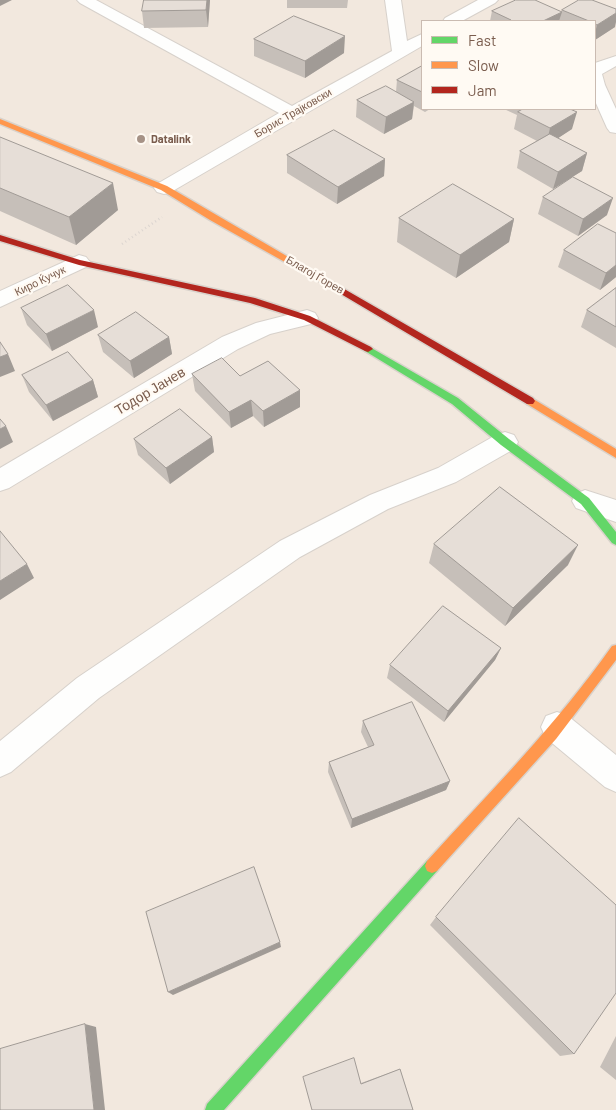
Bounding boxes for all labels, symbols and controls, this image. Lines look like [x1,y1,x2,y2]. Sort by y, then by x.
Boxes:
legend [421,20,596,110]
text: Fast [468,31,496,49]
text: Slow [468,56,499,74]
text: Jam [468,81,497,99]
street label: Борис Трајковски [252,85,334,141]
place label: Datalink [151,132,191,146]
marker: Datalink [135,133,147,145]
street label: Благој Ѓорев [284,253,346,297]
street label: Киро Ќучук [12,263,68,299]
street label: Тодор Јанев [112,363,188,419]

